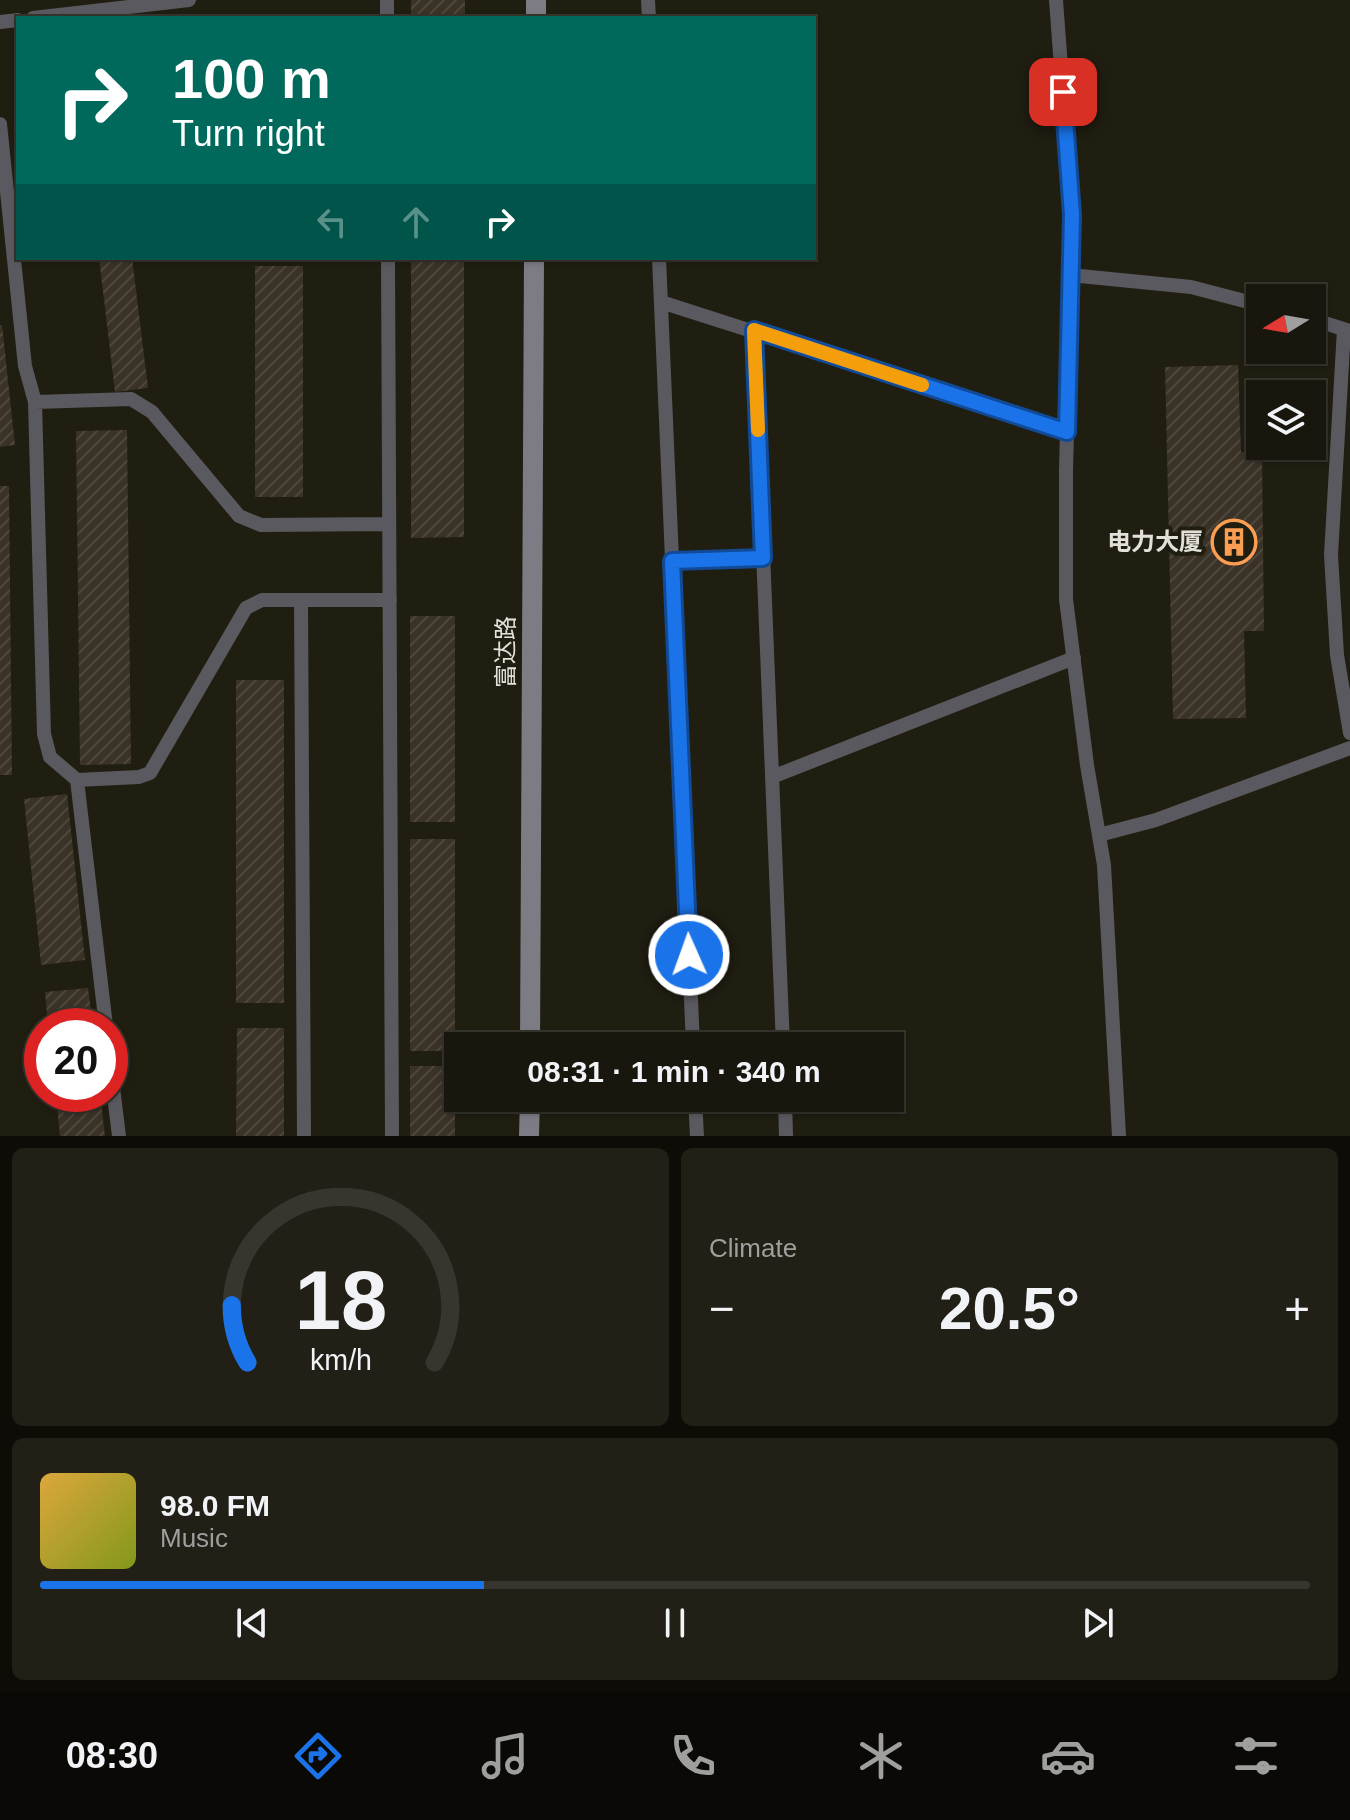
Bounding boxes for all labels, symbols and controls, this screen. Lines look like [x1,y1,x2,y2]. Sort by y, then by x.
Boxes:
text: 100 m [172,47,331,110]
icon: right [40,48,144,152]
pin [1029,58,1097,126]
icon: arrive [1041,70,1085,114]
text: Turn right [172,113,325,154]
icon: left [310,200,354,244]
icon: ahead [394,200,438,244]
icon: right [478,200,522,244]
north arrow [1246,284,1326,364]
map controls [1246,284,1326,460]
button: layers [1246,380,1326,460]
building icon: 电力大厦 [1210,518,1258,566]
place label: 电力大厦 [1107,528,1203,555]
street label: 富达路 [492,616,519,688]
position arrow [647,913,731,997]
speed limit sign: 20 [24,1008,128,1112]
text: 08:31 · 1 min · 340 m [527,1055,821,1088]
text: Climate [709,1233,797,1263]
text: 18 [294,1254,387,1347]
text: 20.5° [939,1275,1080,1342]
text: − [709,1284,735,1333]
text: + [1284,1284,1310,1333]
text: km/h [310,1344,371,1376]
text: 98.0 FM [160,1489,270,1522]
text: Music [160,1523,228,1553]
icon: previous [230,1601,274,1645]
icon: pause [653,1601,697,1645]
icon: next [1076,1601,1120,1645]
icon: directions [290,1728,346,1784]
icon: music [477,1728,533,1784]
icon: phone [665,1728,721,1784]
icon: climate [853,1728,909,1784]
icon: car [1040,1728,1096,1784]
icon: filters [1228,1728,1284,1784]
text: 08:30 [66,1735,158,1776]

